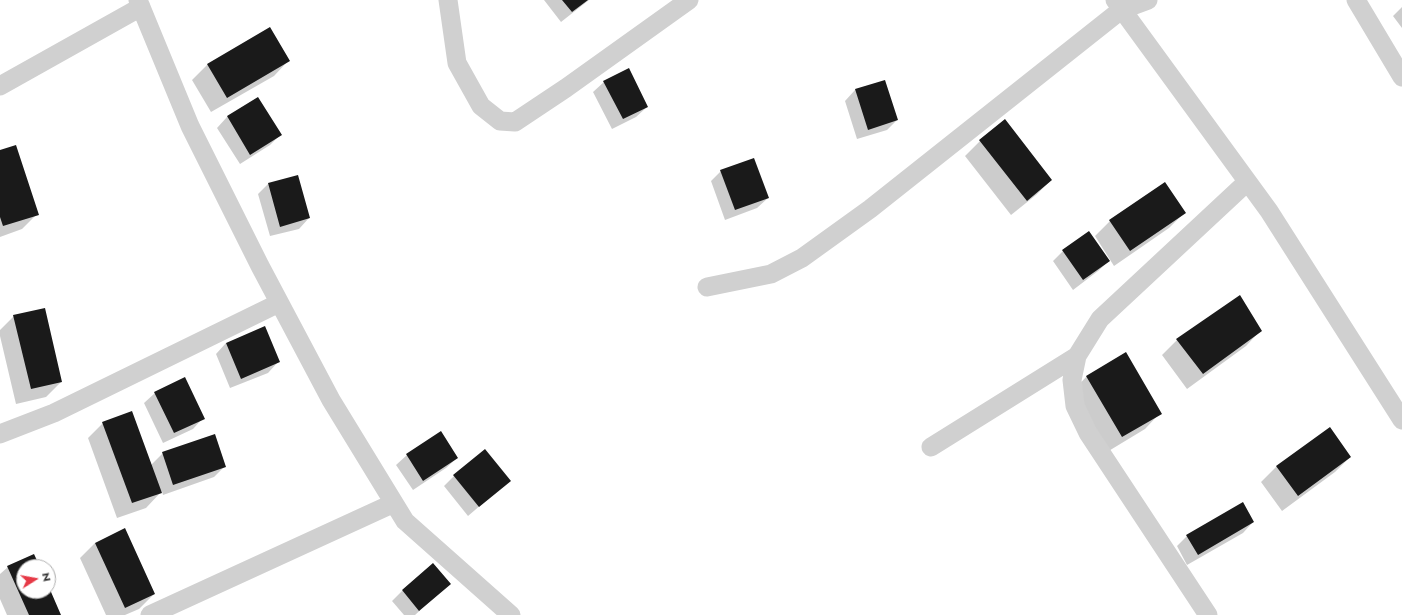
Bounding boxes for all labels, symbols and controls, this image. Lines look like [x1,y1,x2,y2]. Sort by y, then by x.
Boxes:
north arrow [16,559,56,599]
text: N [38,571,55,583]

